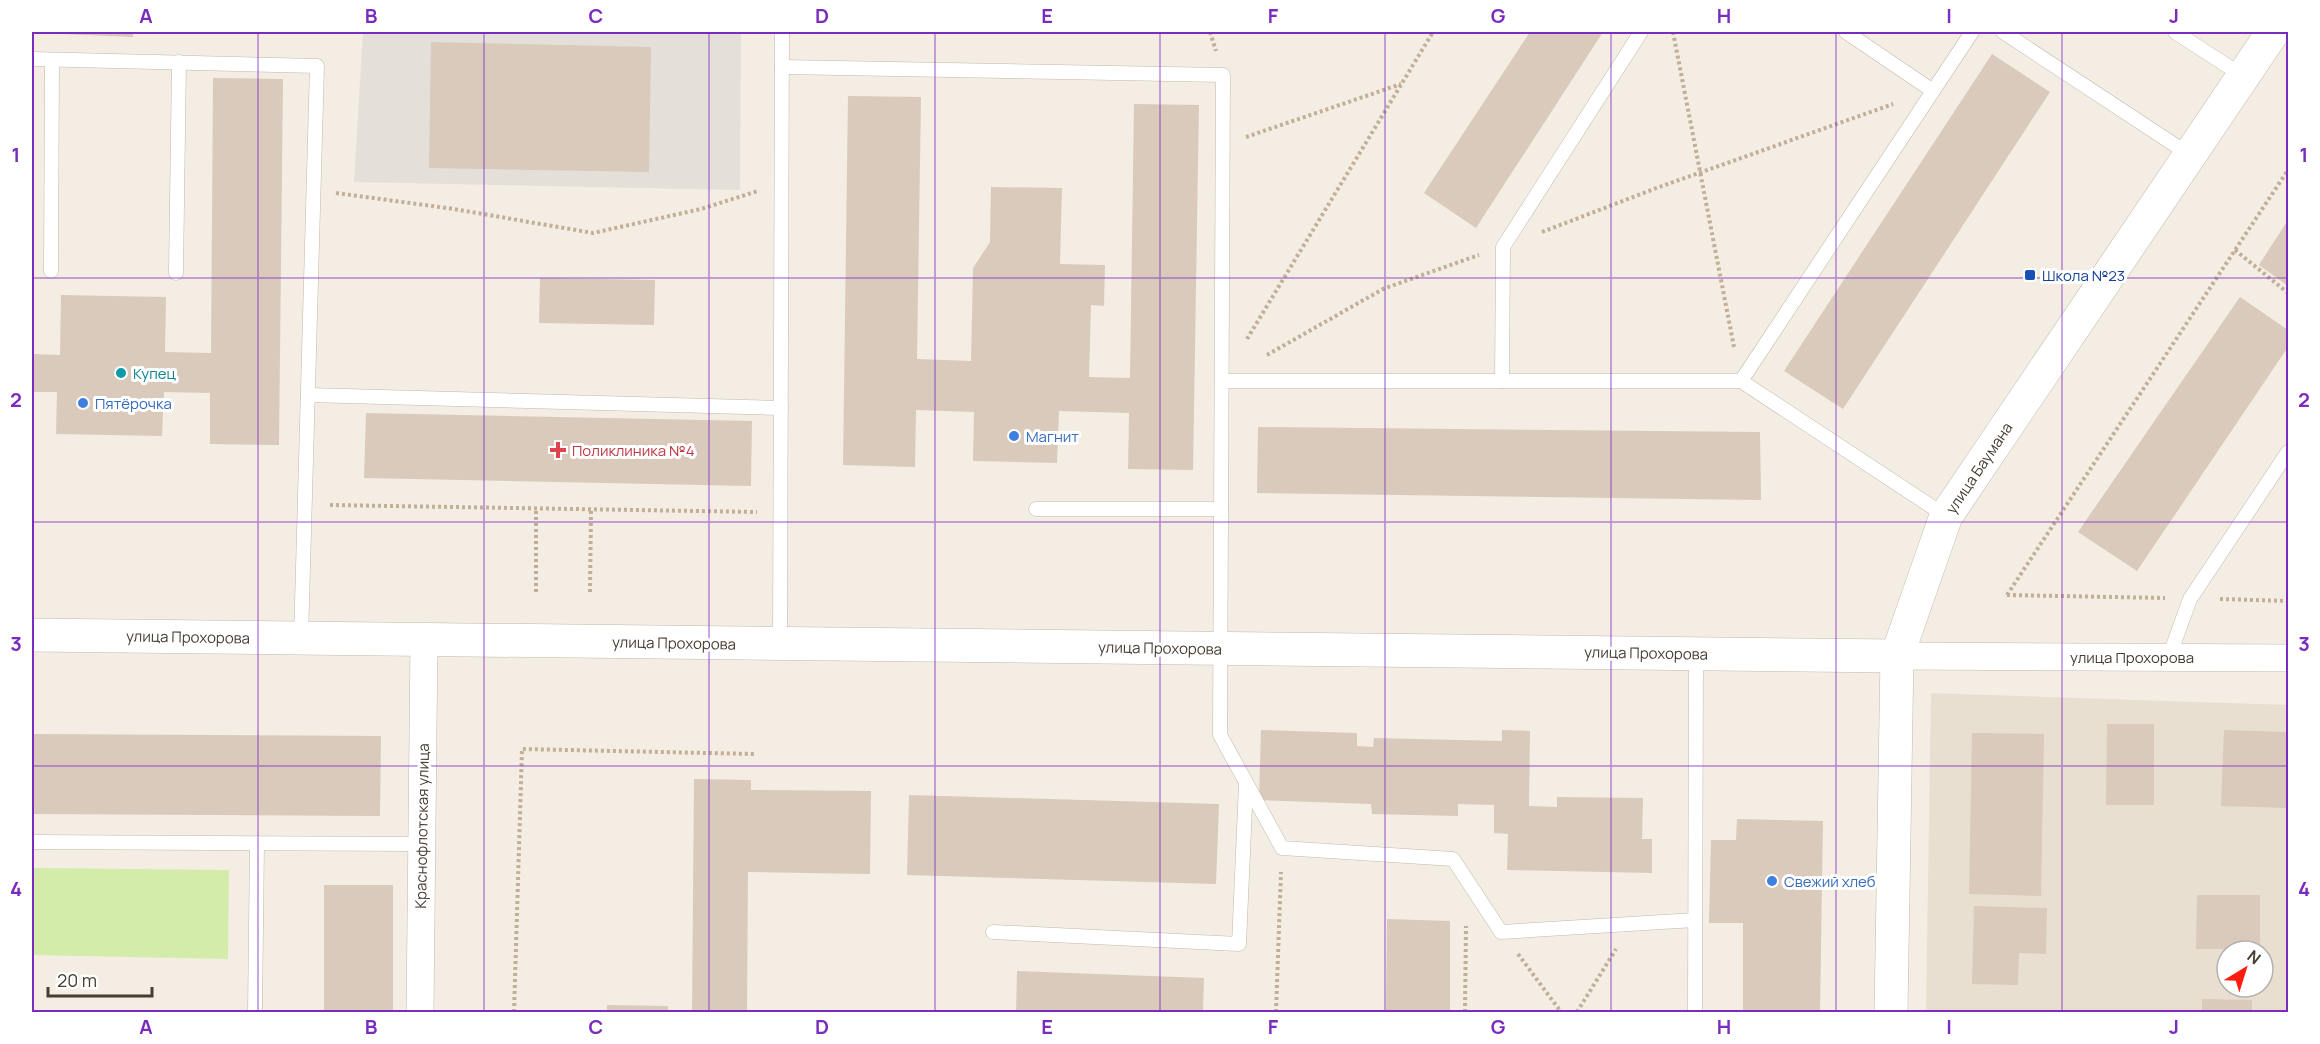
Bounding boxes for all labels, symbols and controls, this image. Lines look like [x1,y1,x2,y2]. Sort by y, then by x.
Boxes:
text: A [139,2,153,29]
text: B [365,2,378,29]
text: C [589,2,603,29]
text: D [815,2,829,29]
text: E [1041,2,1053,29]
text: F [1268,2,1279,29]
text: G [1491,2,1506,29]
text: H [1717,2,1731,29]
text: I [1946,2,1952,29]
text: J [2169,2,2179,29]
text: 1 [12,141,20,168]
text: 1 [2300,141,2308,168]
place label: Школа №23 [2042,265,2125,286]
marker: Школа №23 [2023,268,2037,282]
place label: Купец [133,363,176,384]
marker: Купец [114,366,128,380]
text: 2 [10,386,22,413]
text: 2 [2298,386,2310,413]
place label: Пятёрочка [95,393,172,414]
marker: Пятёрочка [76,396,90,410]
street label: улица Баумана [1941,418,2017,518]
place label: Магнит [1026,426,1079,447]
marker: Магнит [1007,429,1021,443]
place label: Поликлиника №4 [572,440,695,461]
marker: Поликлиника №4 [549,441,567,459]
street label: улица Прохорова [126,625,250,649]
text: 3 [10,630,22,657]
text: 3 [2298,630,2310,657]
street label: улица Прохорова [612,631,736,655]
street label: улица Прохорова [1098,636,1222,660]
street label: улица Прохорова [1584,641,1708,665]
street label: улица Прохорова [2070,647,2194,668]
street label: Краснофлотская улица [410,743,434,909]
place label: Свежий хлеб [1784,871,1876,892]
marker: Свежий хлеб [1765,874,1779,888]
text: 4 [10,875,22,902]
text: 4 [2298,875,2310,902]
north arrow [2215,939,2275,999]
text: N [2243,945,2266,969]
scale bar [48,960,152,998]
text: 20 m [57,968,97,992]
text: A [139,1013,153,1040]
text: B [365,1013,378,1040]
text: C [589,1013,603,1040]
text: D [815,1013,829,1040]
text: E [1041,1013,1053,1040]
text: F [1268,1013,1279,1040]
text: G [1491,1013,1506,1040]
text: H [1717,1013,1731,1040]
text: I [1946,1013,1952,1040]
text: J [2169,1013,2179,1040]

